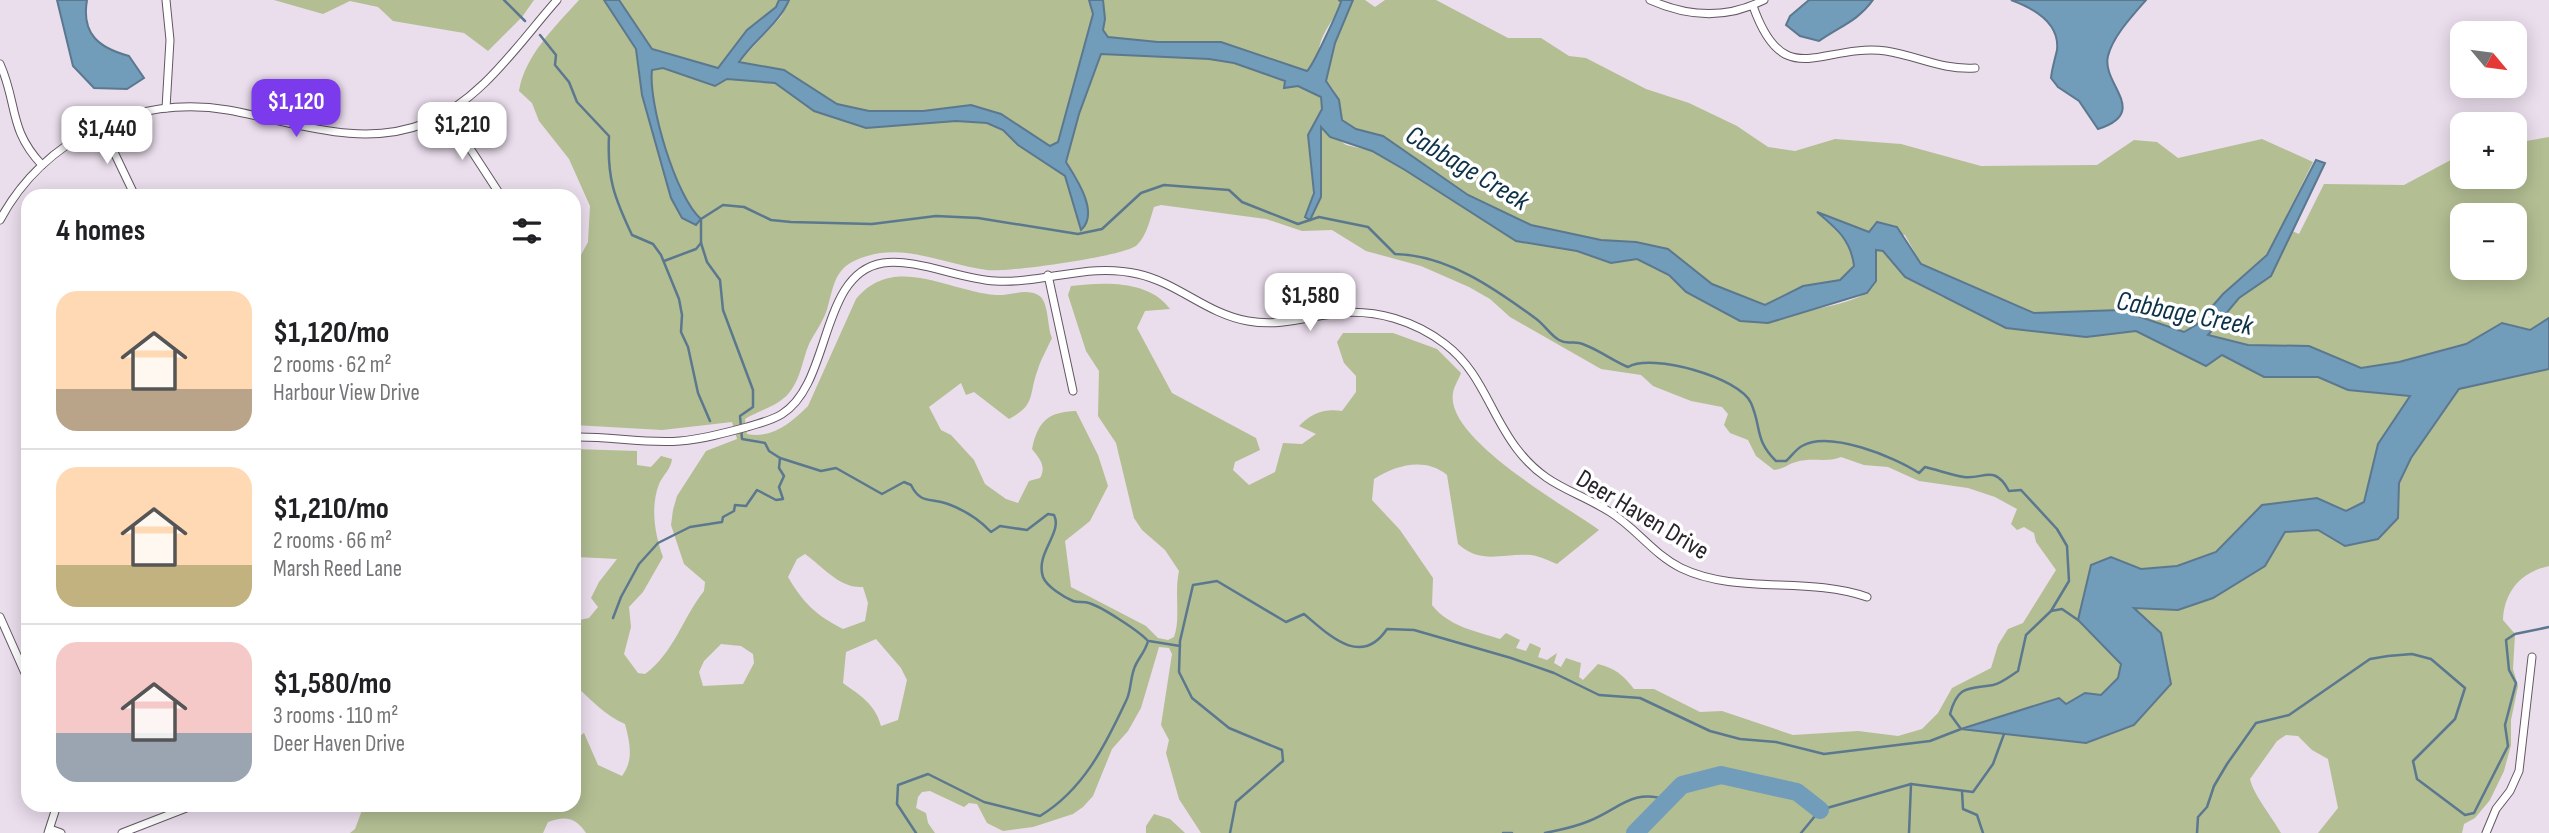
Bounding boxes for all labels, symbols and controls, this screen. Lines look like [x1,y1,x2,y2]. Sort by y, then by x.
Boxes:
north arrow [2450,21,2527,98]
map controls [2450,21,2527,280]
pin: $1,120 [239,80,353,139]
text: $1,120 [267,88,325,116]
pin: $1,210 [405,102,519,162]
pin: $1,440 [50,106,164,166]
text: $1,210 [434,111,490,139]
button: + [2450,112,2527,189]
text: $1,440 [77,115,137,143]
water label: Cabbage Creek [1400,119,1536,219]
button: − [2450,203,2527,280]
icon: filters [508,212,546,250]
text: 4 homes [56,213,145,249]
pin: $1,580 [1253,274,1367,333]
text: $1,580 [1281,282,1339,310]
water label: Cabbage Creek [2114,284,2257,343]
text: $1,120/mo [273,315,389,351]
icon: home [112,319,196,403]
text: 2 rooms · 62 m² [273,351,392,379]
text: Harbour View Drive [273,379,420,407]
street label: Deer Haven Drive [1570,464,1714,567]
text: $1,210/mo [273,491,389,527]
icon: home [112,495,196,579]
text: 2 rooms · 66 m² [273,527,392,555]
text: Marsh Reed Lane [273,555,402,583]
text: $1,580/mo [273,666,392,702]
icon: home [112,670,196,754]
text: 3 rooms · 110 m² [273,702,398,730]
text: Deer Haven Drive [273,730,405,758]

